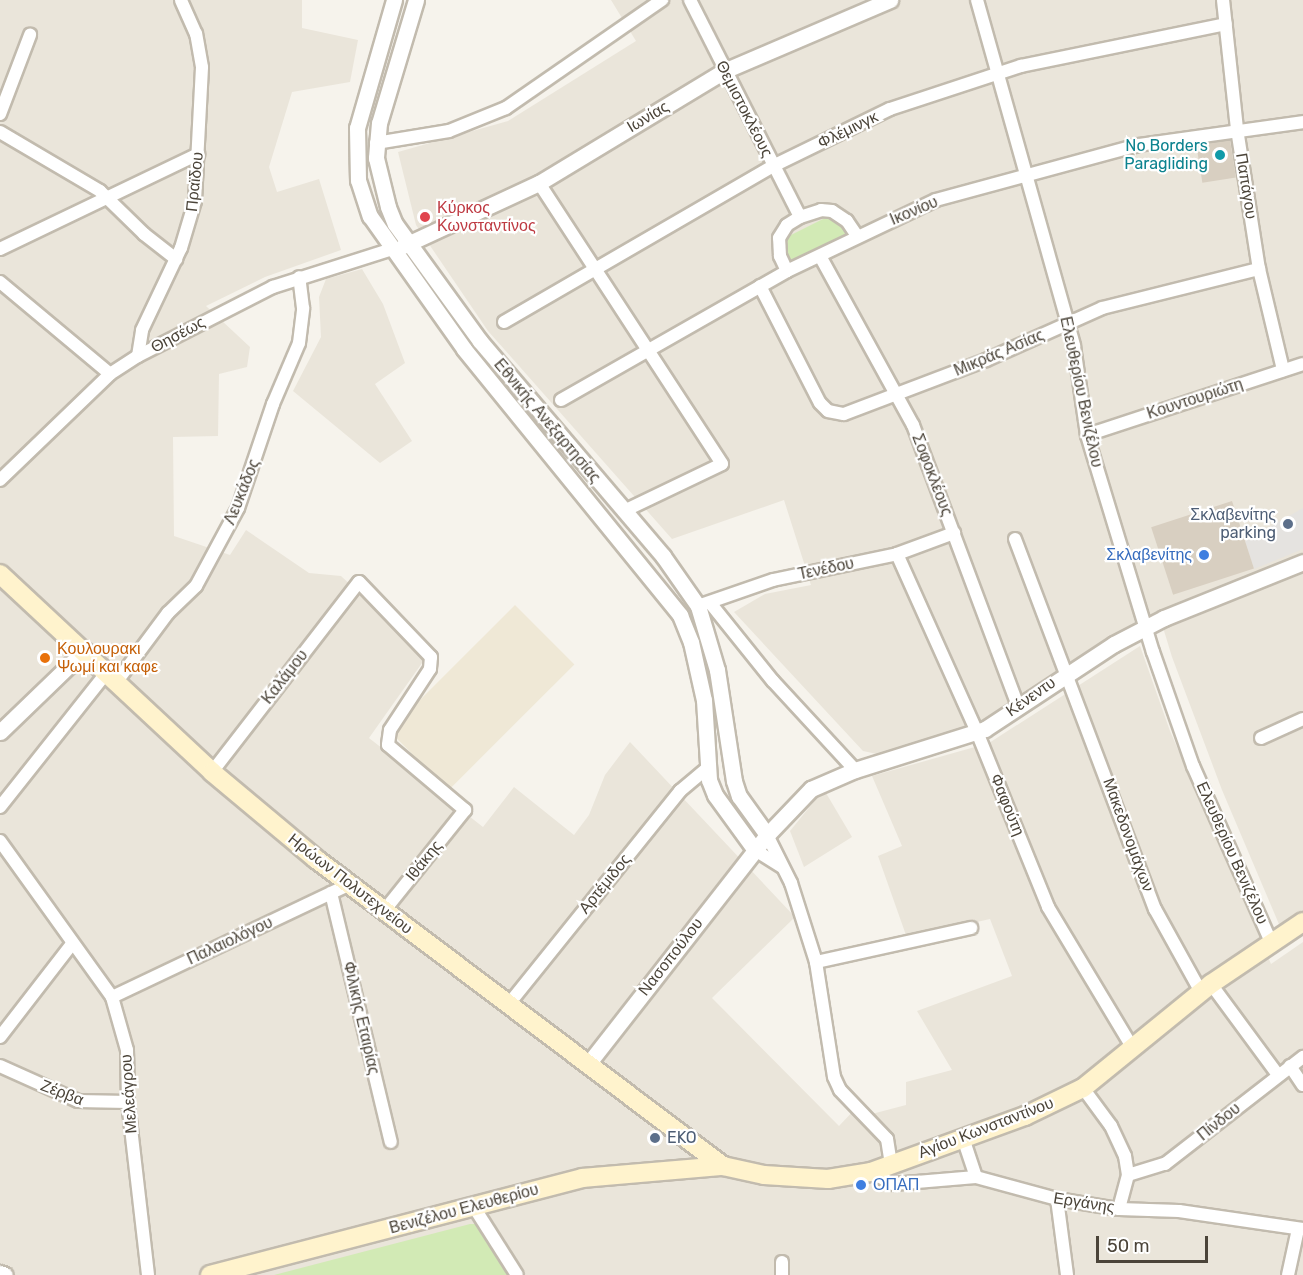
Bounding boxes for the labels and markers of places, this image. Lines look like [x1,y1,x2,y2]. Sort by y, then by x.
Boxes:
place label: No Borders Paragliding [1124,136,1208,174]
marker: No Borders Paragliding [1213,148,1227,162]
place label: Κύρκος Κωνσταντίνος [437,198,536,236]
marker: Κύρκος Κωνσταντίνος [418,210,432,224]
place label: Σκλαβενίτης parking [1190,505,1276,543]
marker: Σκλαβενίτης parking [1281,517,1295,531]
place label: Σκλαβενίτης [1106,545,1192,565]
marker: Σκλαβενίτης [1197,548,1211,562]
place label: Κουλουρακι Ψωμί και καφε [57,639,158,677]
marker: Κουλουρακι Ψωμί και καφε [38,651,52,665]
place label: EKO [667,1128,697,1148]
marker: EKO [648,1131,662,1145]
place label: ΟΠΑΠ [873,1175,919,1195]
marker: ΟΠΑΠ [854,1178,868,1192]

